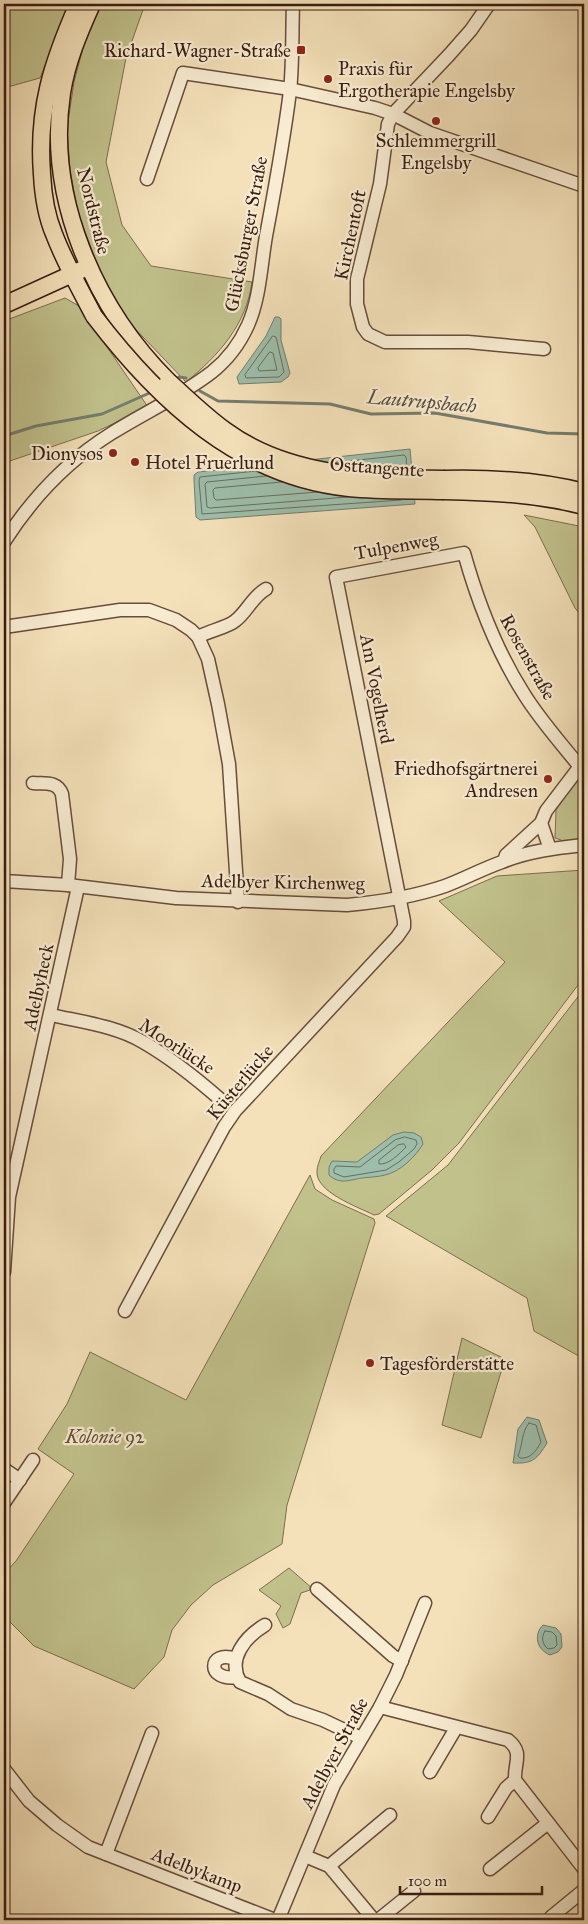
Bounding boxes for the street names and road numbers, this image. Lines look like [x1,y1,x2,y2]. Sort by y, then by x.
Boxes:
street label: Glücksburger Straße [220,154,273,314]
street label: Nordstraße [72,165,116,257]
street label: Kirchentoft [329,187,371,282]
street label: Osttangente [329,452,425,483]
street label: Tulpenweg [352,527,440,566]
street label: Rosenstraße [495,610,561,704]
street label: Am Vogelherd [354,631,399,747]
street label: Adelbyer Kirchenweg [200,869,365,896]
street label: Adelbyheck [17,941,58,1034]
street label: Moorlücke [135,1013,219,1079]
street label: Küsterlücke [202,1039,278,1124]
street label: Adelbyer Straße [295,1693,373,1813]
street label: Adelbykamp [147,1842,246,1898]

